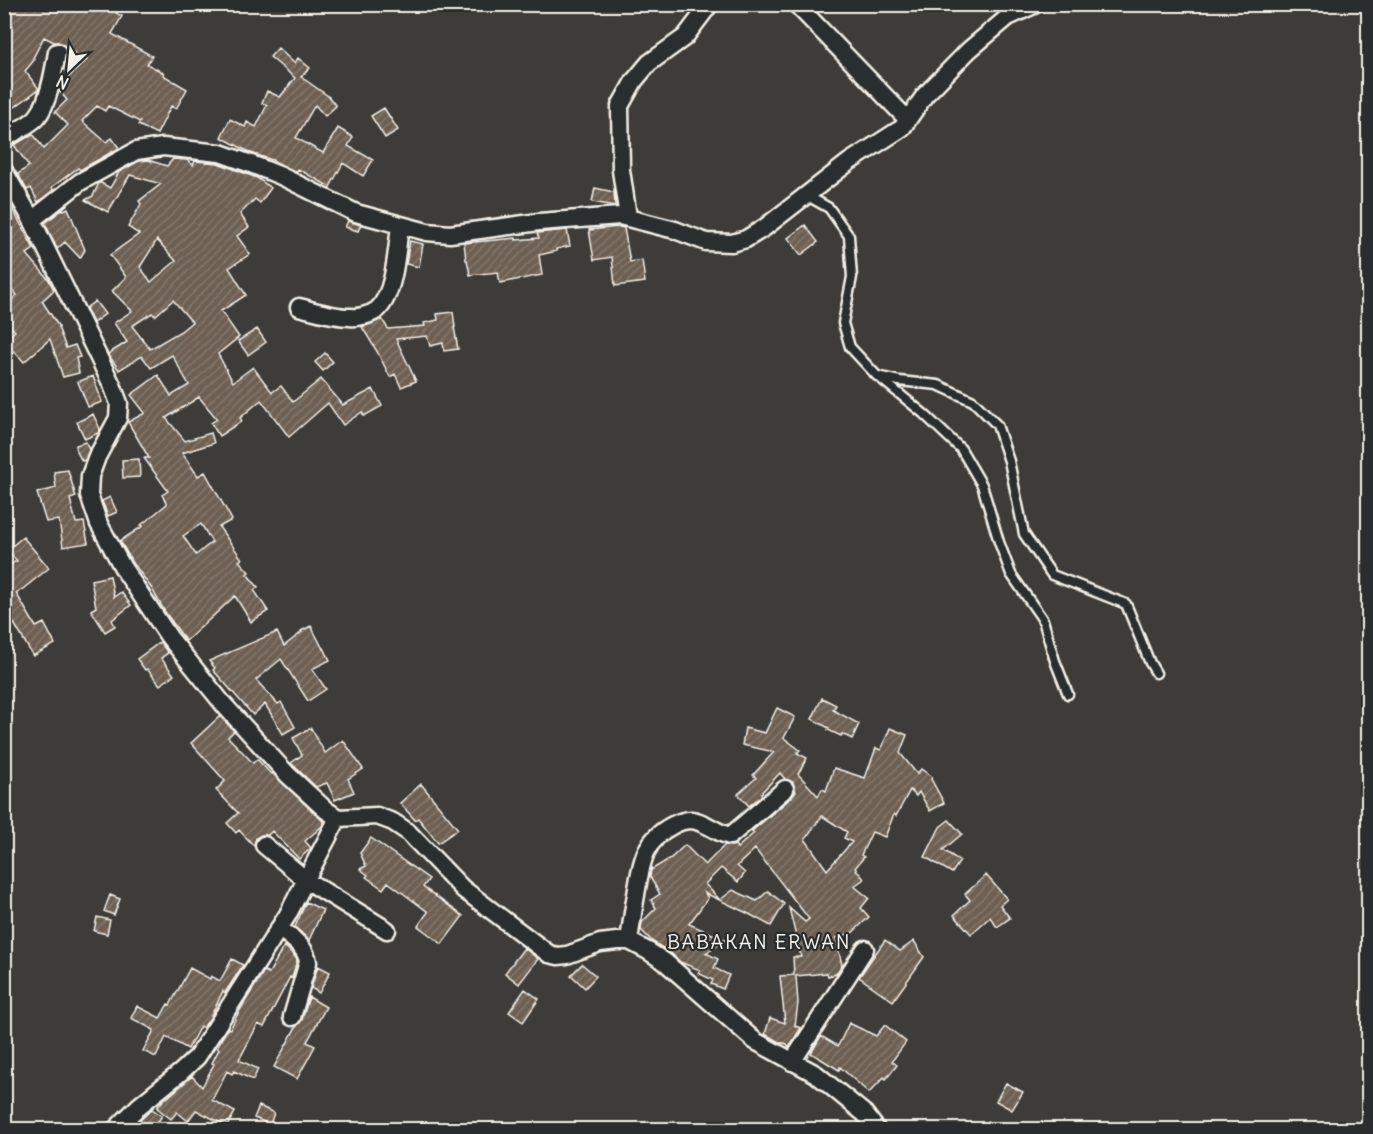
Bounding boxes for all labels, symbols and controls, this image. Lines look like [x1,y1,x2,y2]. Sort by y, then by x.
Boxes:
north arrow [39,39,99,99]
text: N [53,71,72,94]
district label: BABAKAN ERWAN [667,929,851,954]

